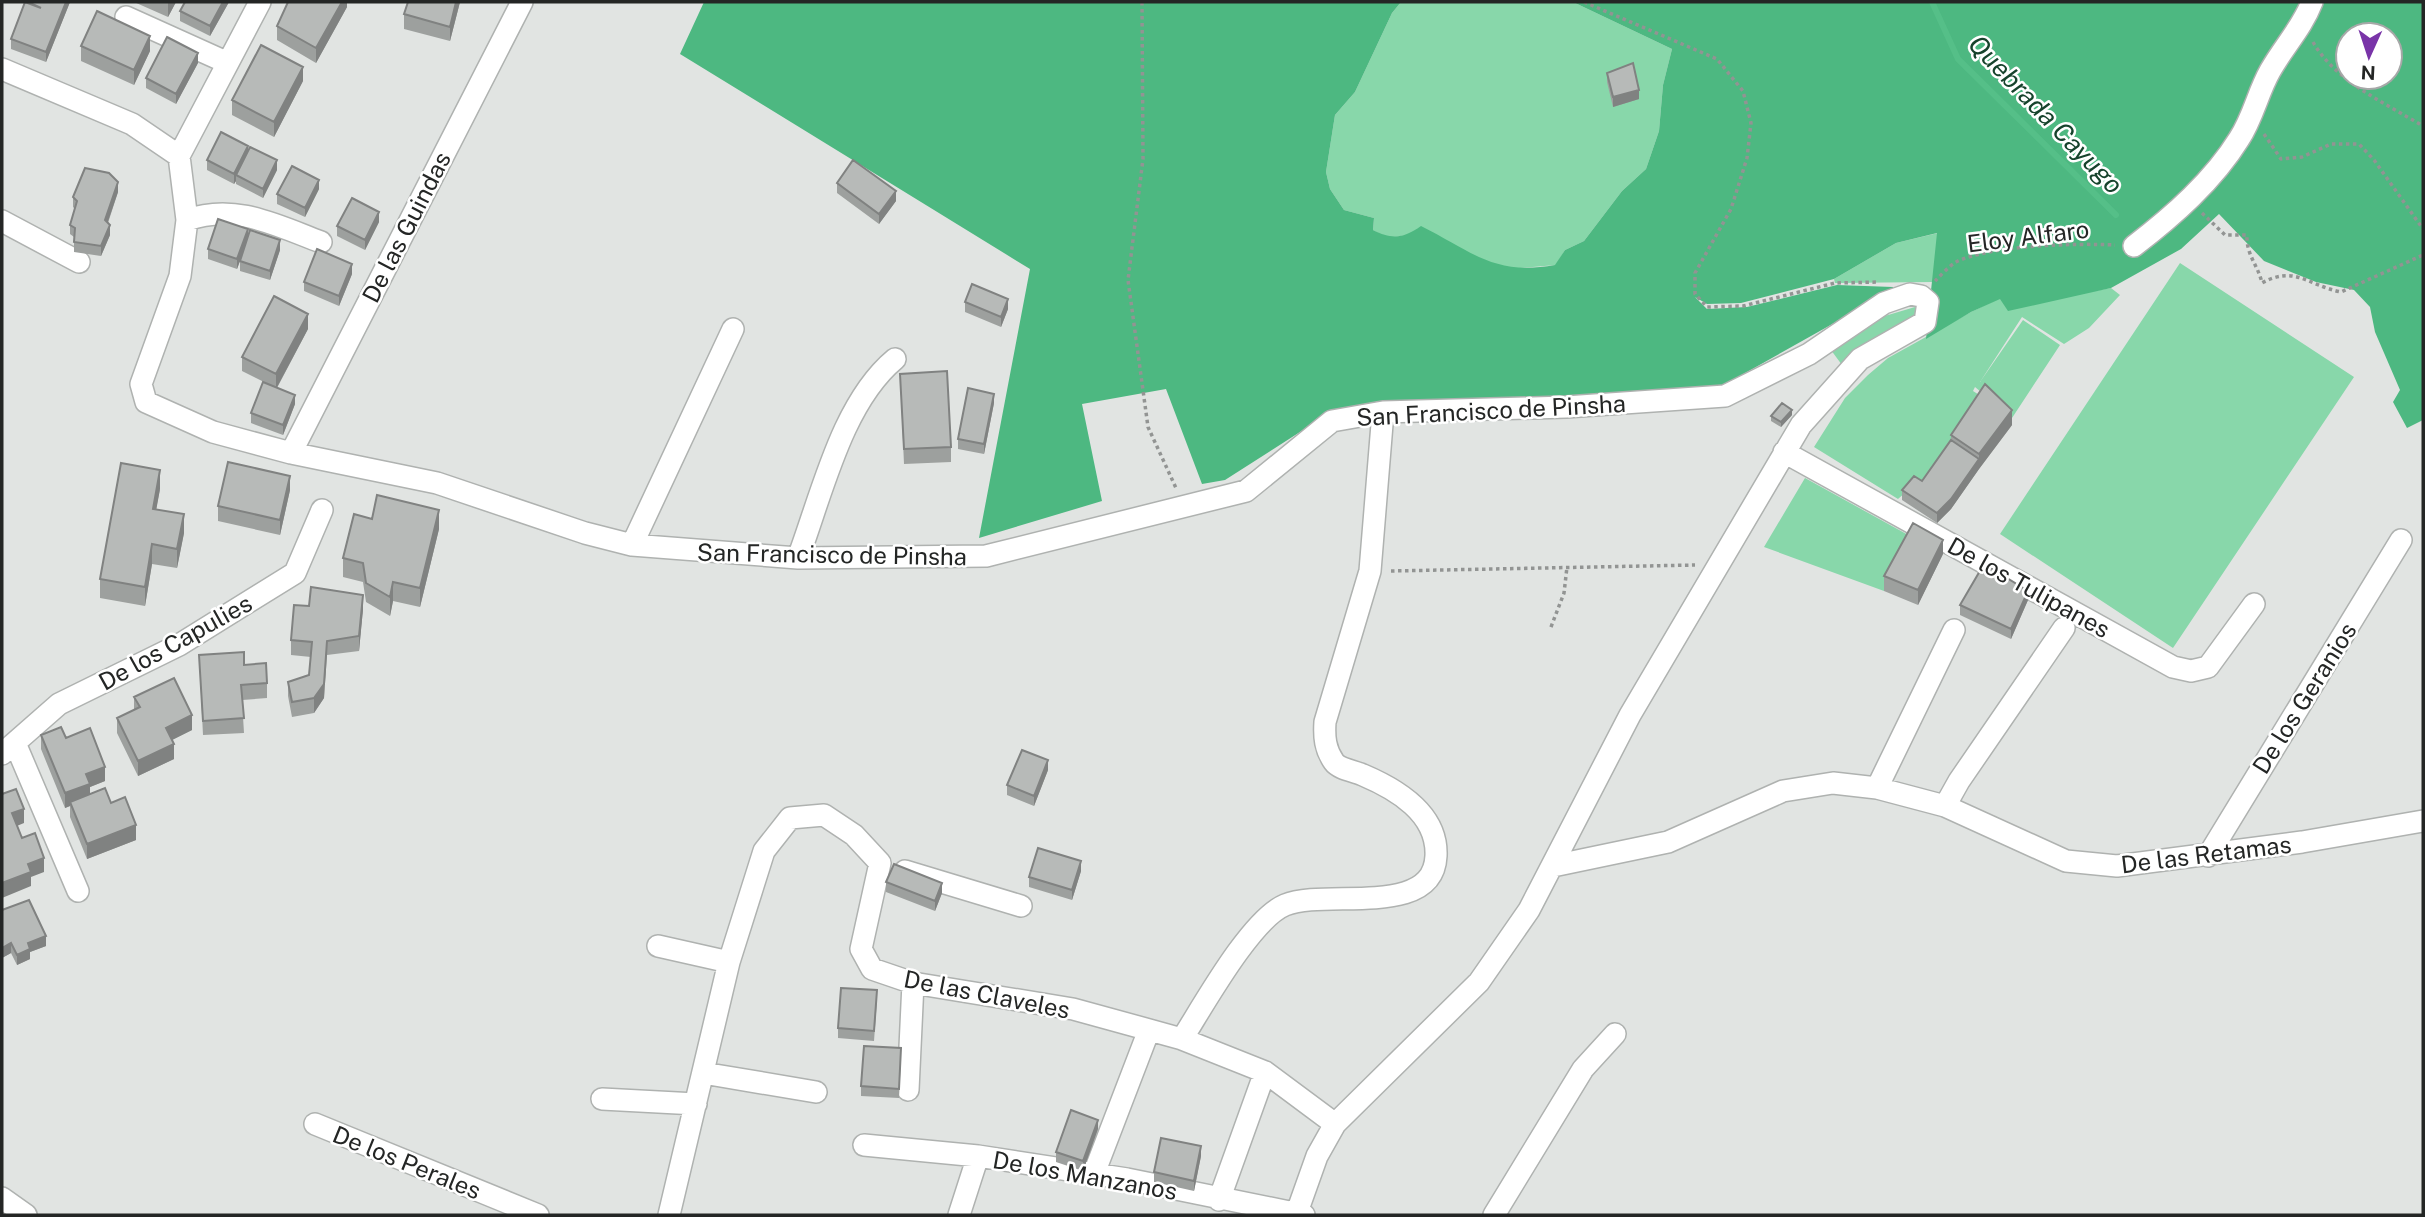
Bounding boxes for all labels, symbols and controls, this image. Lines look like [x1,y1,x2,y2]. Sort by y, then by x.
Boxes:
north arrow [2334,21,2404,91]
water label: Quebrada Cayugo [1962,28,2130,200]
text: N [2360,62,2376,84]
street label: De las Guindas [356,147,456,307]
street label: Eloy Alfaro [1965,215,2091,257]
street label: San Francisco de Pinsha [1355,389,1627,431]
street label: De los Tulipanes [1943,531,2115,643]
street label: San Francisco de Pinsha [697,538,967,570]
street label: De los Capulies [94,588,256,696]
street label: De los Geranios [2246,617,2362,779]
street label: De las Retamas [2119,830,2293,878]
street label: De las Claveles [902,964,1072,1024]
street label: De los Perales [329,1120,485,1204]
street label: De los Manzanos [991,1145,1179,1205]

